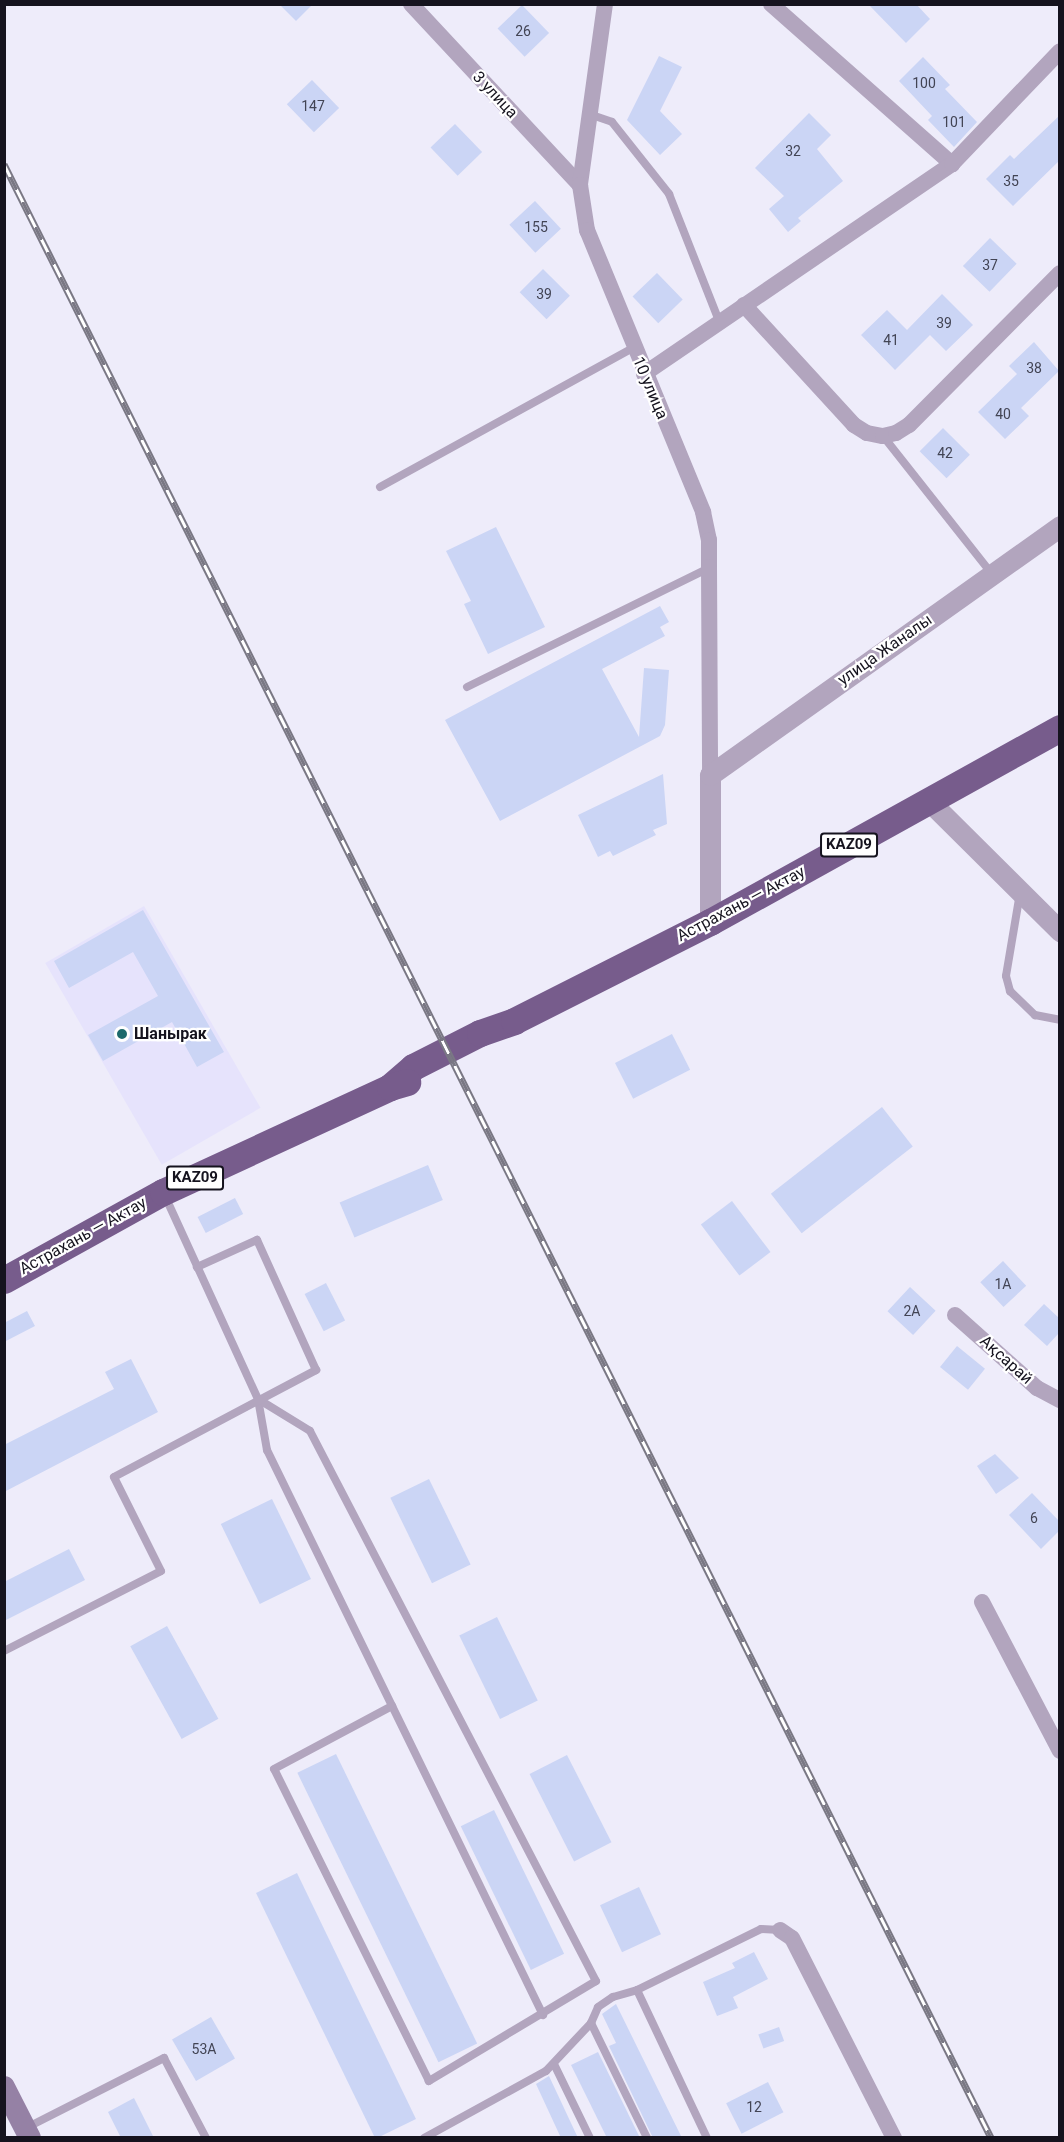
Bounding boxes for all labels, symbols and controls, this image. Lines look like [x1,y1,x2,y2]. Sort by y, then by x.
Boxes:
house number: 26 [515,23,531,39]
street label: 3 улица [469,68,521,122]
house number: 100 [912,75,936,91]
house number: 147 [301,98,325,114]
house number: 101 [942,114,966,130]
house number: 32 [785,143,801,159]
house number: 35 [1003,173,1019,189]
house number: 155 [524,219,548,235]
house number: 37 [982,257,998,273]
house number: 39 [536,286,552,302]
house number: 39 [936,315,952,331]
house number: 41 [883,332,899,348]
street label: 10 улица [628,354,672,422]
house number: 38 [1026,360,1042,376]
house number: 40 [995,406,1011,422]
house number: 42 [937,445,953,461]
street label: улица Жаналы [834,610,936,690]
road number: KAZ09 [819,833,879,857]
street label: Астрахань — Актау [674,862,808,946]
place label: Шанырак [134,1024,207,1044]
marker: Шанырак [115,1027,129,1041]
road number: KAZ09 [165,1166,225,1190]
street label: Астрахань — Актау [16,1193,150,1279]
house number: 1А [994,1276,1012,1292]
house number: 2А [903,1303,921,1319]
street label: Ақсарай [976,1331,1036,1389]
house number: 6 [1030,1510,1038,1526]
house number: 53А [192,2041,216,2057]
house number: 12 [746,2099,762,2115]

